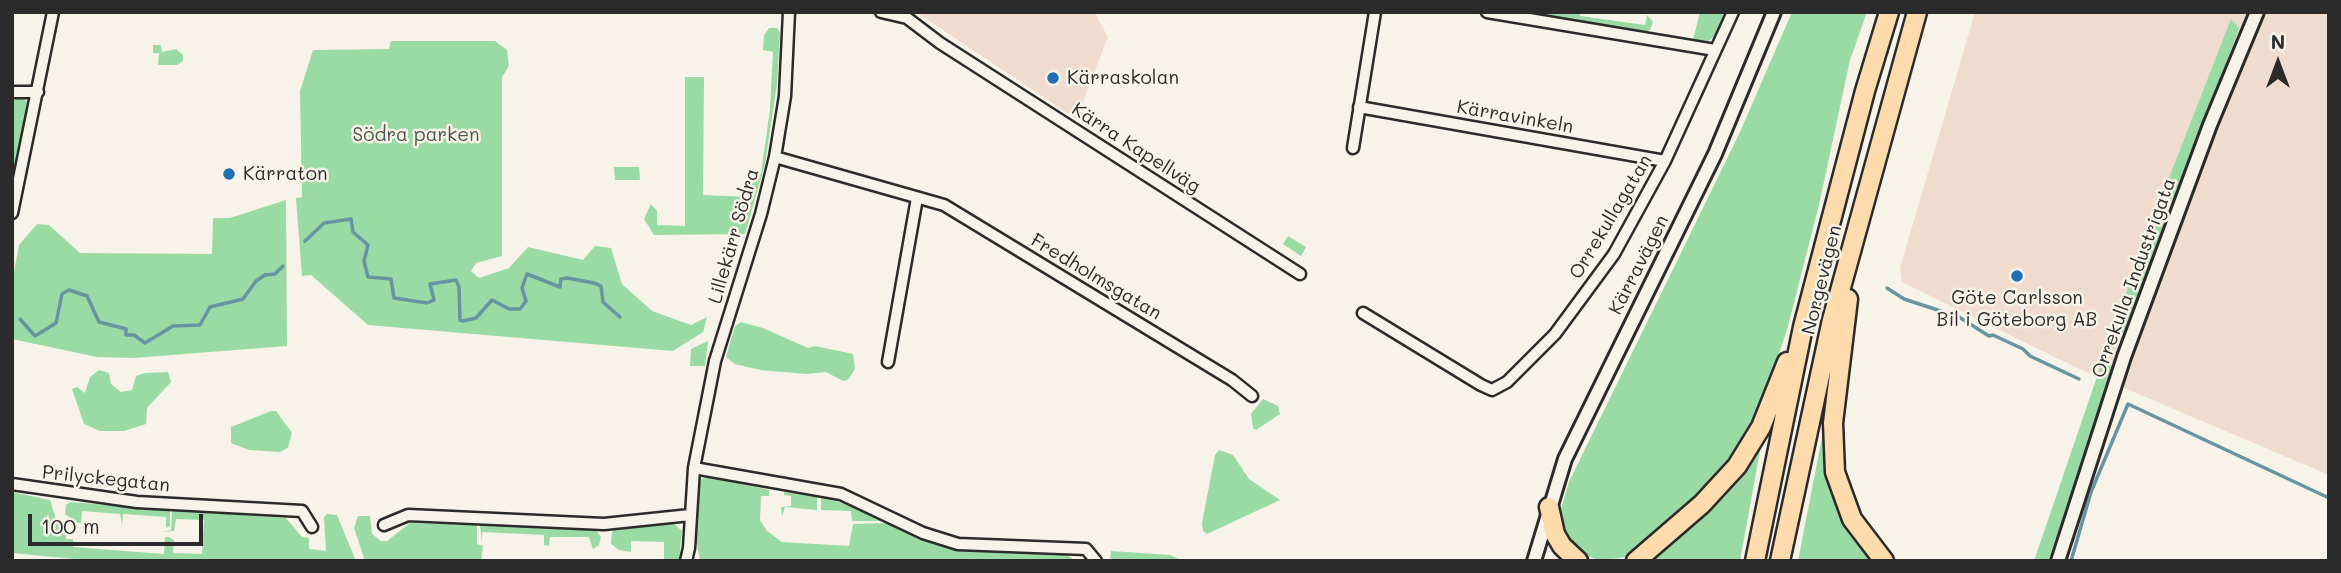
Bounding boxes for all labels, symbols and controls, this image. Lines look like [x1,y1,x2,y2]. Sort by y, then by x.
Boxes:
north arrow [2243,28,2313,98]
text: N [2271,29,2285,54]
place label: Kärraskolan [1067,67,1179,89]
marker: Kärraskolan [1045,70,1061,86]
street label: Kärravinkeln [1455,96,1575,138]
street label: Kärra Kapellväg [1067,98,1205,198]
park label: Södra parken [353,124,479,146]
street label: Orrekullagatan [1565,151,1657,283]
place label: Kärraton [243,163,327,185]
marker: Kärraton [221,166,237,182]
street label: Lillekärr Södra [704,166,764,306]
street label: Orrekulla Industrigata [2087,175,2181,381]
street label: Kärravägen [1604,211,1674,319]
street label: Norgevägen [1797,223,1847,337]
street label: Fredholmsgatan [1026,229,1166,325]
marker: Göte Carlsson Bil i Göteborg AB [2009,268,2025,284]
place label: Göte Carlsson Bil i Göteborg AB [1937,287,2097,331]
street label: Prilyckegatan [41,461,171,497]
scale bar [32,500,206,544]
text: 100 m [41,512,100,539]

